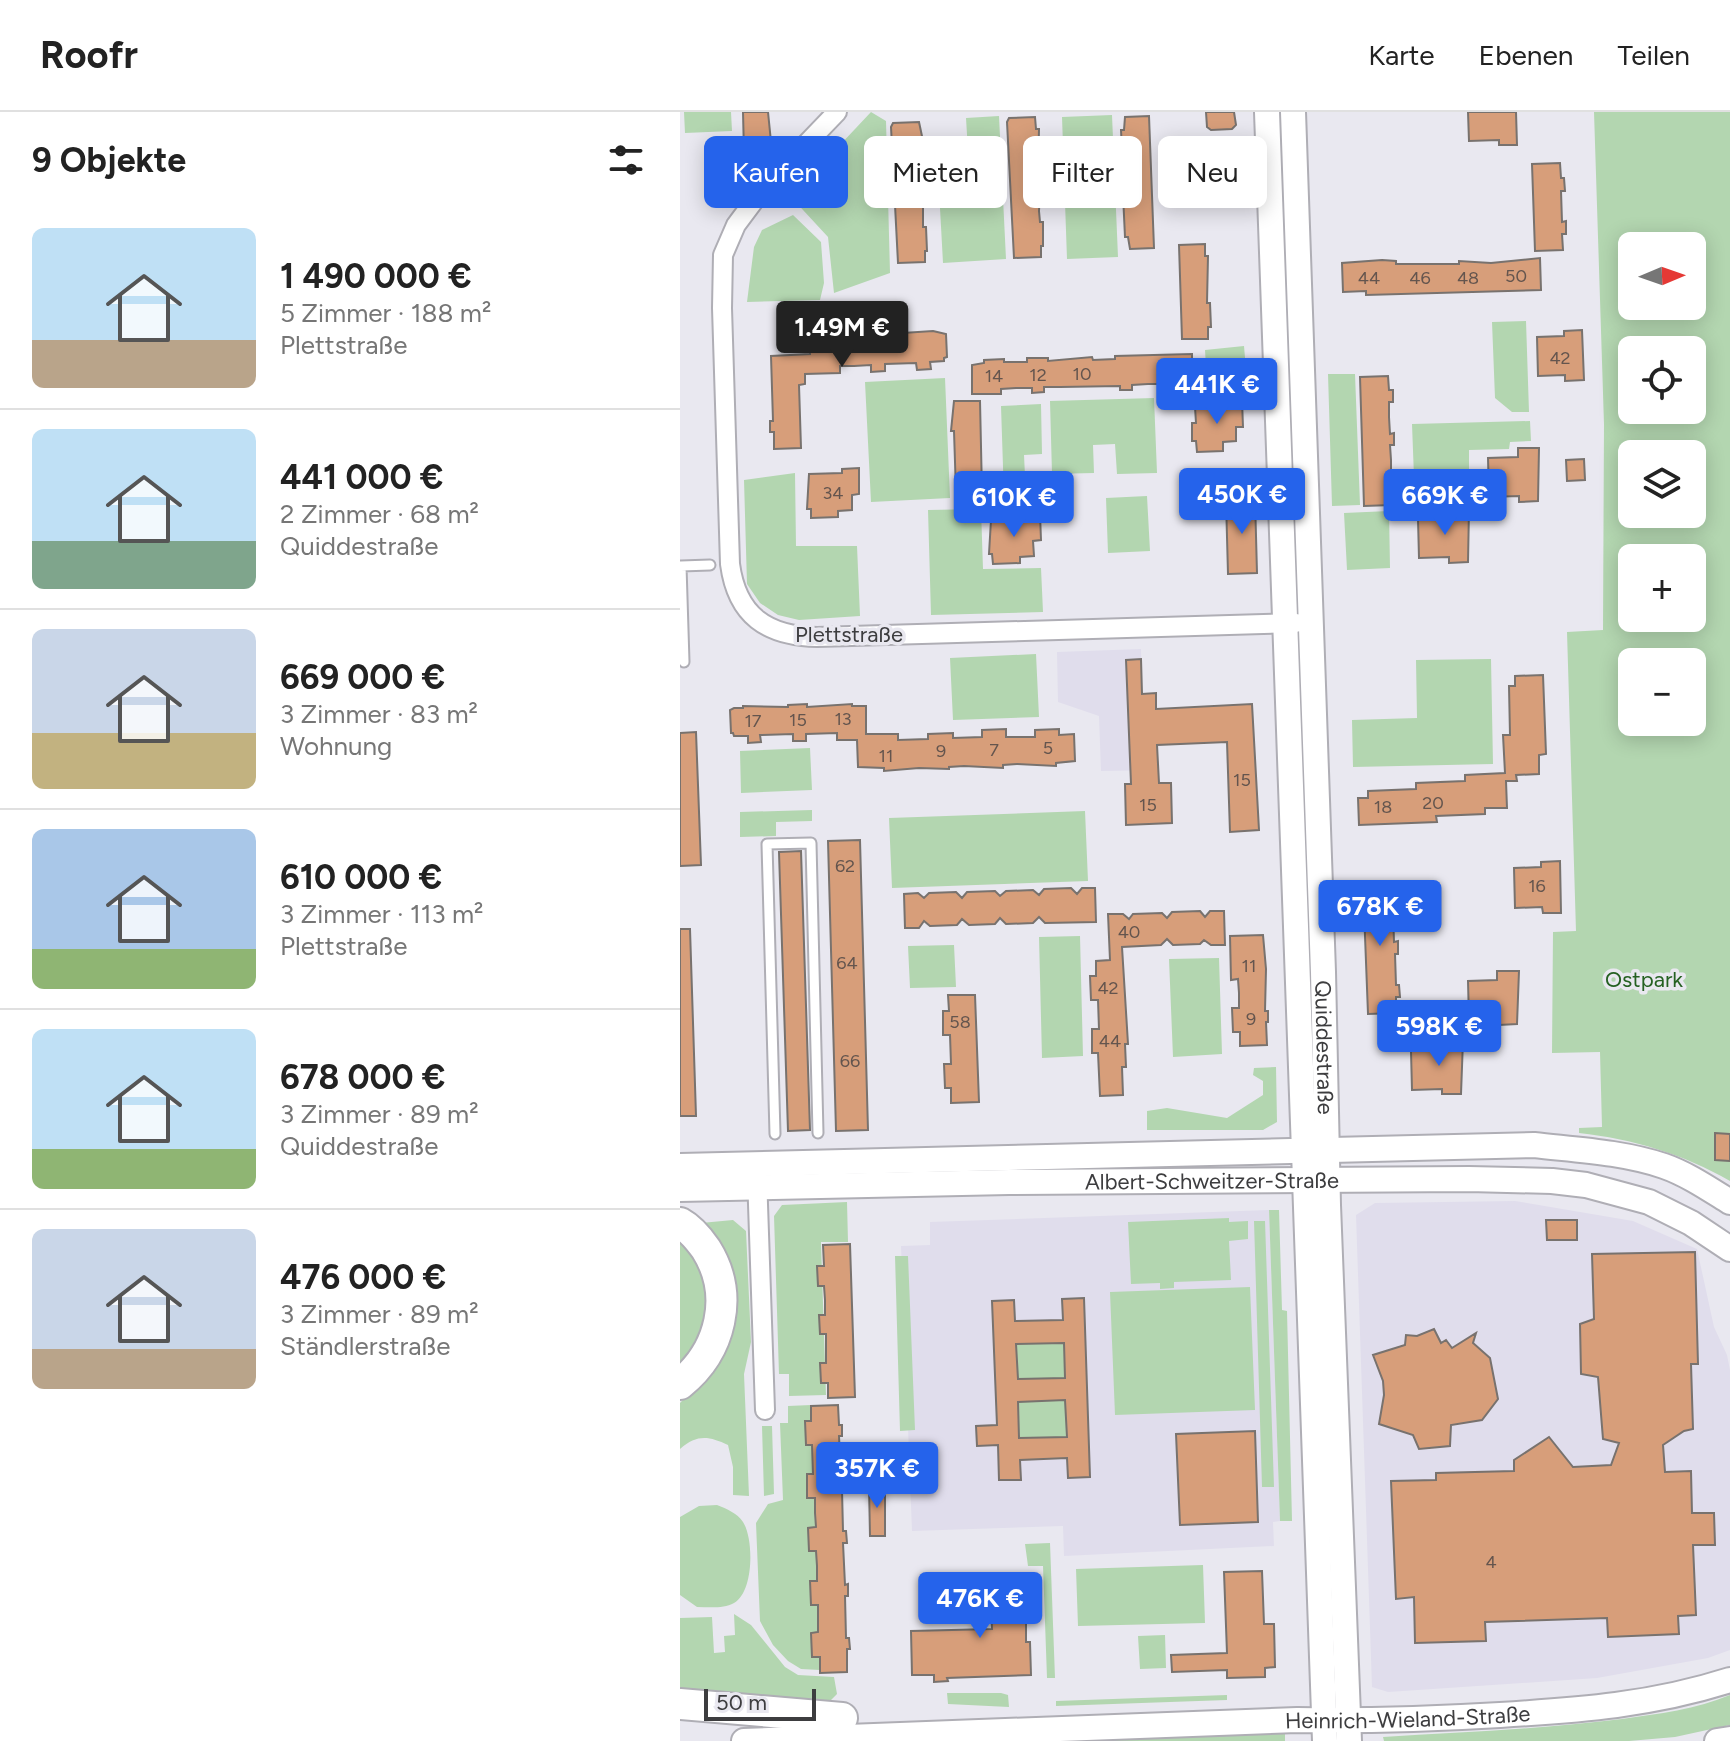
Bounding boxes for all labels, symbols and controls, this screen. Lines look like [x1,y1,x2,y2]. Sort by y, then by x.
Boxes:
text: Roofr [40,32,138,78]
text: Karte [1368,38,1435,72]
text: Ebenen [1479,38,1573,72]
text: Teilen [1617,38,1690,72]
chip: Kaufen [704,136,848,208]
chip: Mieten [864,136,1007,208]
chip: Filter [1023,136,1142,208]
chip: Neu [1158,136,1267,208]
icon: filters [604,138,648,182]
text: 9 Objekte [32,140,186,181]
north arrow [1618,232,1706,320]
map controls [1618,232,1706,736]
text: 1 490 000 € [280,256,472,297]
icon: home [96,260,192,356]
house number: 50 [1505,265,1527,287]
house number: 44 [1358,267,1380,289]
house number: 46 [1409,267,1431,289]
house number: 48 [1457,267,1479,289]
text: 5 Zimmer · 188 m² [280,297,491,329]
pin: 1.49M € [768,301,916,369]
text: 1.49M € [794,311,890,343]
text: Plettstraße [280,329,407,361]
button: locate [1618,336,1706,424]
house number: 42 [1549,347,1571,369]
pin: 441K € [1152,358,1282,426]
house number: 10 [1073,363,1091,385]
house number: 12 [1029,364,1047,386]
house number: 14 [985,365,1003,387]
text: 441K € [1174,368,1260,400]
button: layers [1618,440,1706,528]
text: 441 000 € [280,457,443,498]
icon: home [96,461,192,557]
pin: 450K € [1177,468,1307,536]
pin: 669K € [1380,469,1510,537]
pin: 610K € [949,471,1079,539]
text: 450K € [1197,478,1287,510]
text: 669K € [1402,479,1488,511]
text: 610K € [972,481,1056,513]
house number: 34 [823,482,843,504]
text: 2 Zimmer · 68 m² [280,498,479,530]
text: Quiddestraße [280,530,438,562]
button: + [1618,544,1706,632]
street label: Plettstraße [795,621,903,648]
button: − [1618,648,1706,736]
text: 669 000 € [280,657,445,698]
icon: home [96,661,192,757]
text: 3 Zimmer · 83 m² [280,698,478,730]
house number: 13 [834,708,852,730]
house number: 15 [789,709,807,731]
house number: 17 [744,710,762,732]
text: Wohnung [280,730,392,762]
house number: 5 [1043,737,1053,759]
house number: 7 [989,739,999,761]
house number: 9 [936,740,946,762]
house number: 11 [879,745,893,767]
house number: 15 [1233,769,1251,791]
house number: 20 [1422,792,1444,814]
house number: 15 [1139,794,1157,816]
house number: 18 [1374,796,1392,818]
house number: 62 [835,855,855,877]
text: 610 000 € [280,857,442,898]
icon: home [96,861,192,957]
house number: 16 [1528,875,1546,897]
pin: 678K € [1315,880,1445,948]
text: 678K € [1336,890,1424,922]
text: 3 Zimmer · 113 m² [280,898,484,930]
house number: 40 [1118,921,1140,943]
text: Plettstraße [280,930,407,962]
house number: 64 [836,952,858,974]
house number: 11 [1242,955,1256,977]
park label: Ostpark [1605,966,1683,993]
house number: 42 [1097,977,1119,999]
street label: Quiddestraße [1310,980,1340,1115]
pin: 598K € [1374,1000,1504,1068]
house number: 9 [1246,1008,1256,1030]
text: 598K € [1395,1010,1483,1042]
house number: 58 [949,1011,971,1033]
house number: 44 [1099,1030,1121,1052]
house number: 66 [840,1050,860,1072]
text: 678 000 € [280,1057,445,1098]
icon: home [96,1061,192,1157]
text: 3 Zimmer · 89 m² [280,1098,479,1130]
text: Quiddestraße [280,1130,438,1162]
street label: Albert-Schweitzer-Straße [1085,1166,1339,1195]
text: 476 000 € [280,1257,446,1298]
icon: home [96,1261,192,1357]
text: 3 Zimmer · 89 m² [280,1298,479,1330]
text: Ständlerstraße [280,1330,450,1362]
pin: 357K € [812,1442,942,1510]
text: 357K € [834,1452,920,1484]
house number: 4 [1485,1551,1497,1573]
pin: 476K € [915,1572,1045,1640]
text: 476K € [936,1582,1024,1614]
scale bar [704,1685,816,1721]
text: 50 m [716,1689,767,1716]
street label: Heinrich-Wieland-Straße [1284,1700,1531,1734]

